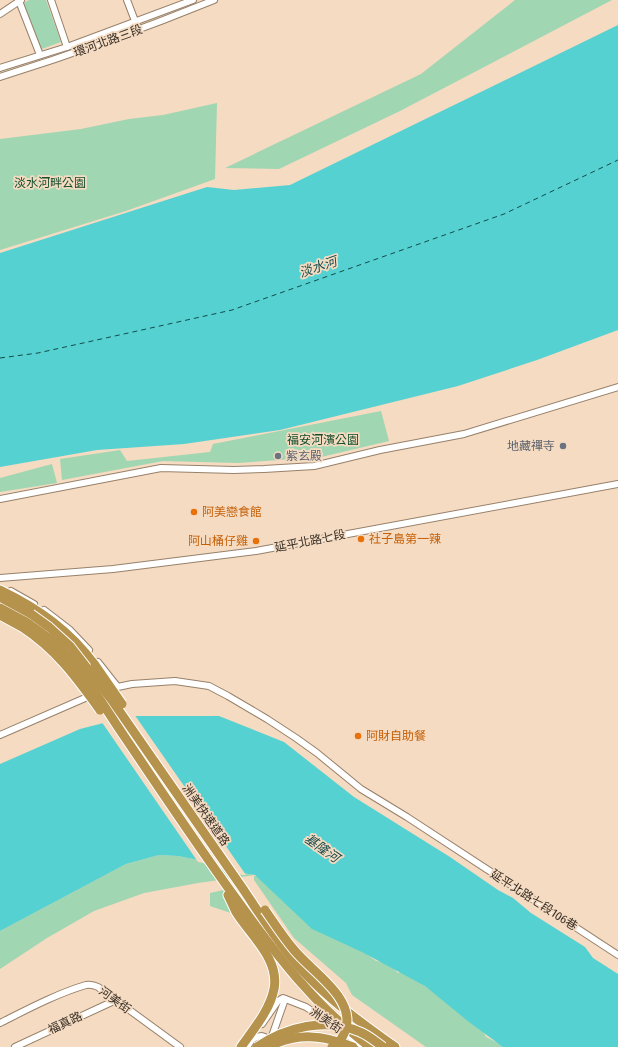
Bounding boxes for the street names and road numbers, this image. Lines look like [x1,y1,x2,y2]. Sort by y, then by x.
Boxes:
street label: 環河北路三段 [72,22,144,60]
street label: 延平北路七段 [273,527,347,555]
street label: 洲美快速道路 [180,781,232,849]
street label: 延平北路七段106巷 [488,867,580,933]
street label: 河美街 [96,984,134,1016]
street label: 洲美街 [307,1004,345,1036]
street label: 福真路 [46,1009,84,1037]

